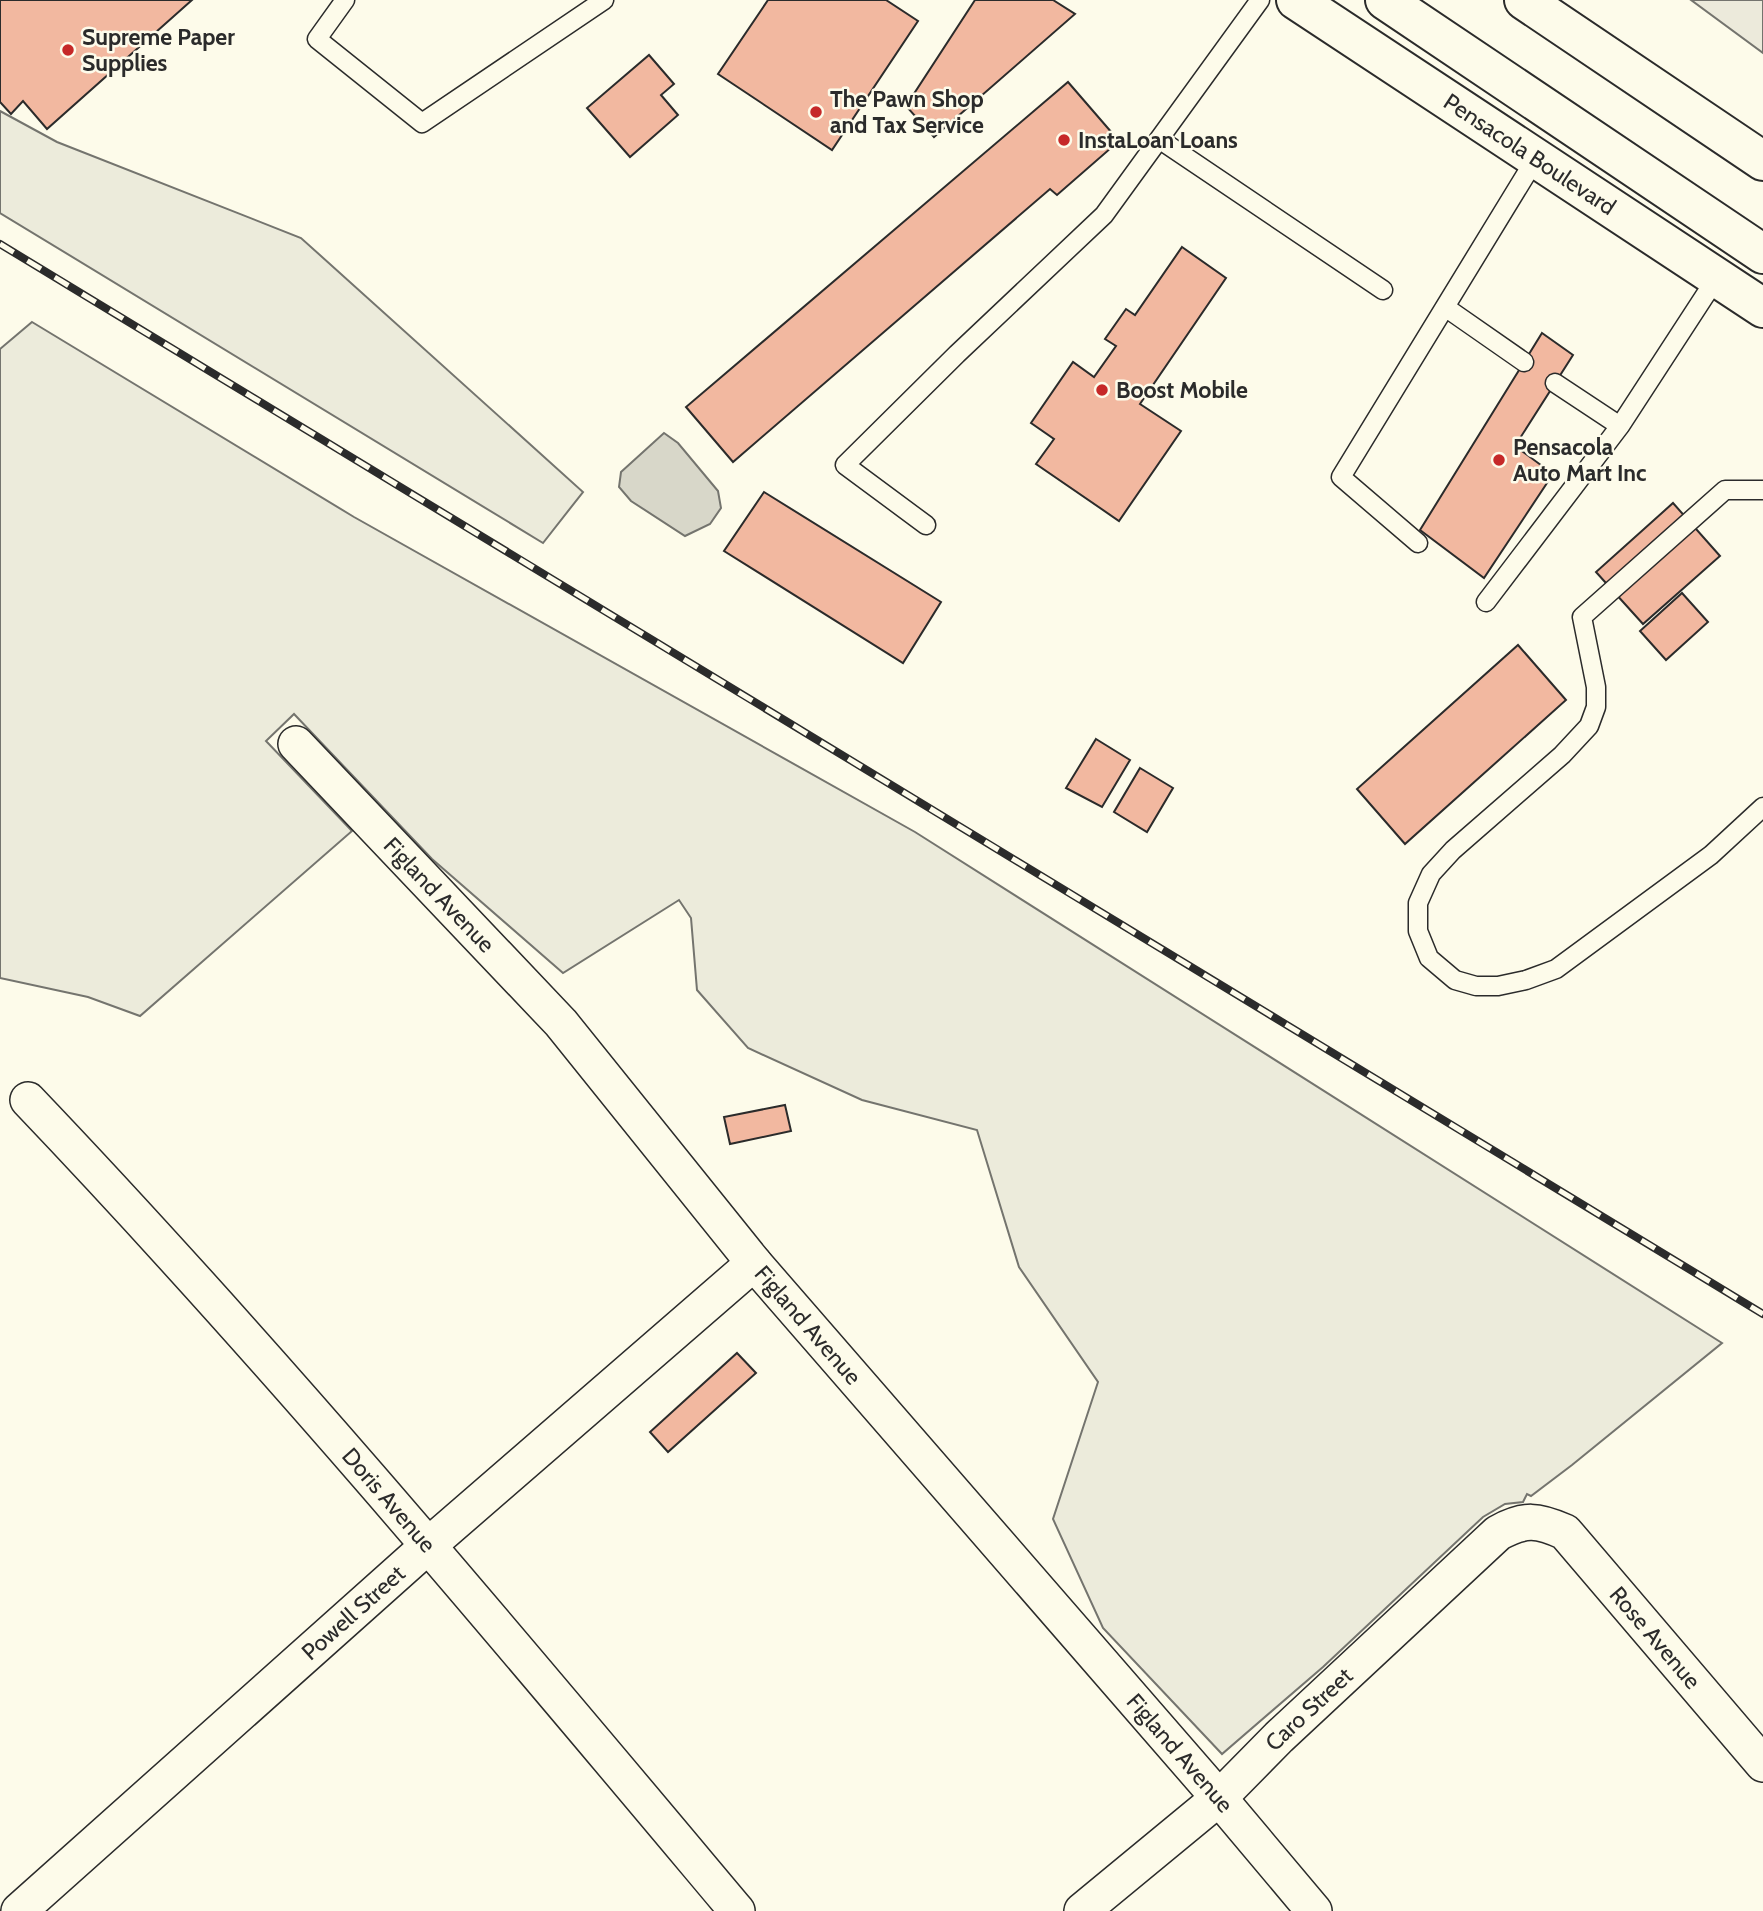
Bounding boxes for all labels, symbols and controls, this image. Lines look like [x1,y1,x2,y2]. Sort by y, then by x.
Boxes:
place label: Supreme Paper Supplies [82,23,235,77]
marker: Supreme Paper Supplies [60,42,76,58]
place label: The Pawn Shop and Tax Service [830,85,984,139]
street label: Pensacola Boulevard [1438,87,1621,221]
marker: The Pawn Shop and Tax Service [808,104,824,120]
place label: InstaLoan Loans [1078,126,1238,154]
marker: InstaLoan Loans [1056,132,1072,148]
place label: Boost Mobile [1116,376,1248,404]
marker: Boost Mobile [1094,382,1110,398]
place label: Pensacola Auto Mart Inc [1513,433,1647,487]
marker: Pensacola Auto Mart Inc [1491,452,1507,468]
street label: Figland Avenue [378,831,501,958]
street label: Figland Avenue [749,1260,867,1390]
street label: Doris Avenue [336,1442,442,1558]
street label: Powell Street [296,1559,411,1666]
street label: Rose Avenue [1604,1581,1707,1695]
street label: Caro Street [1259,1662,1359,1757]
street label: Figland Avenue [1121,1688,1239,1818]

